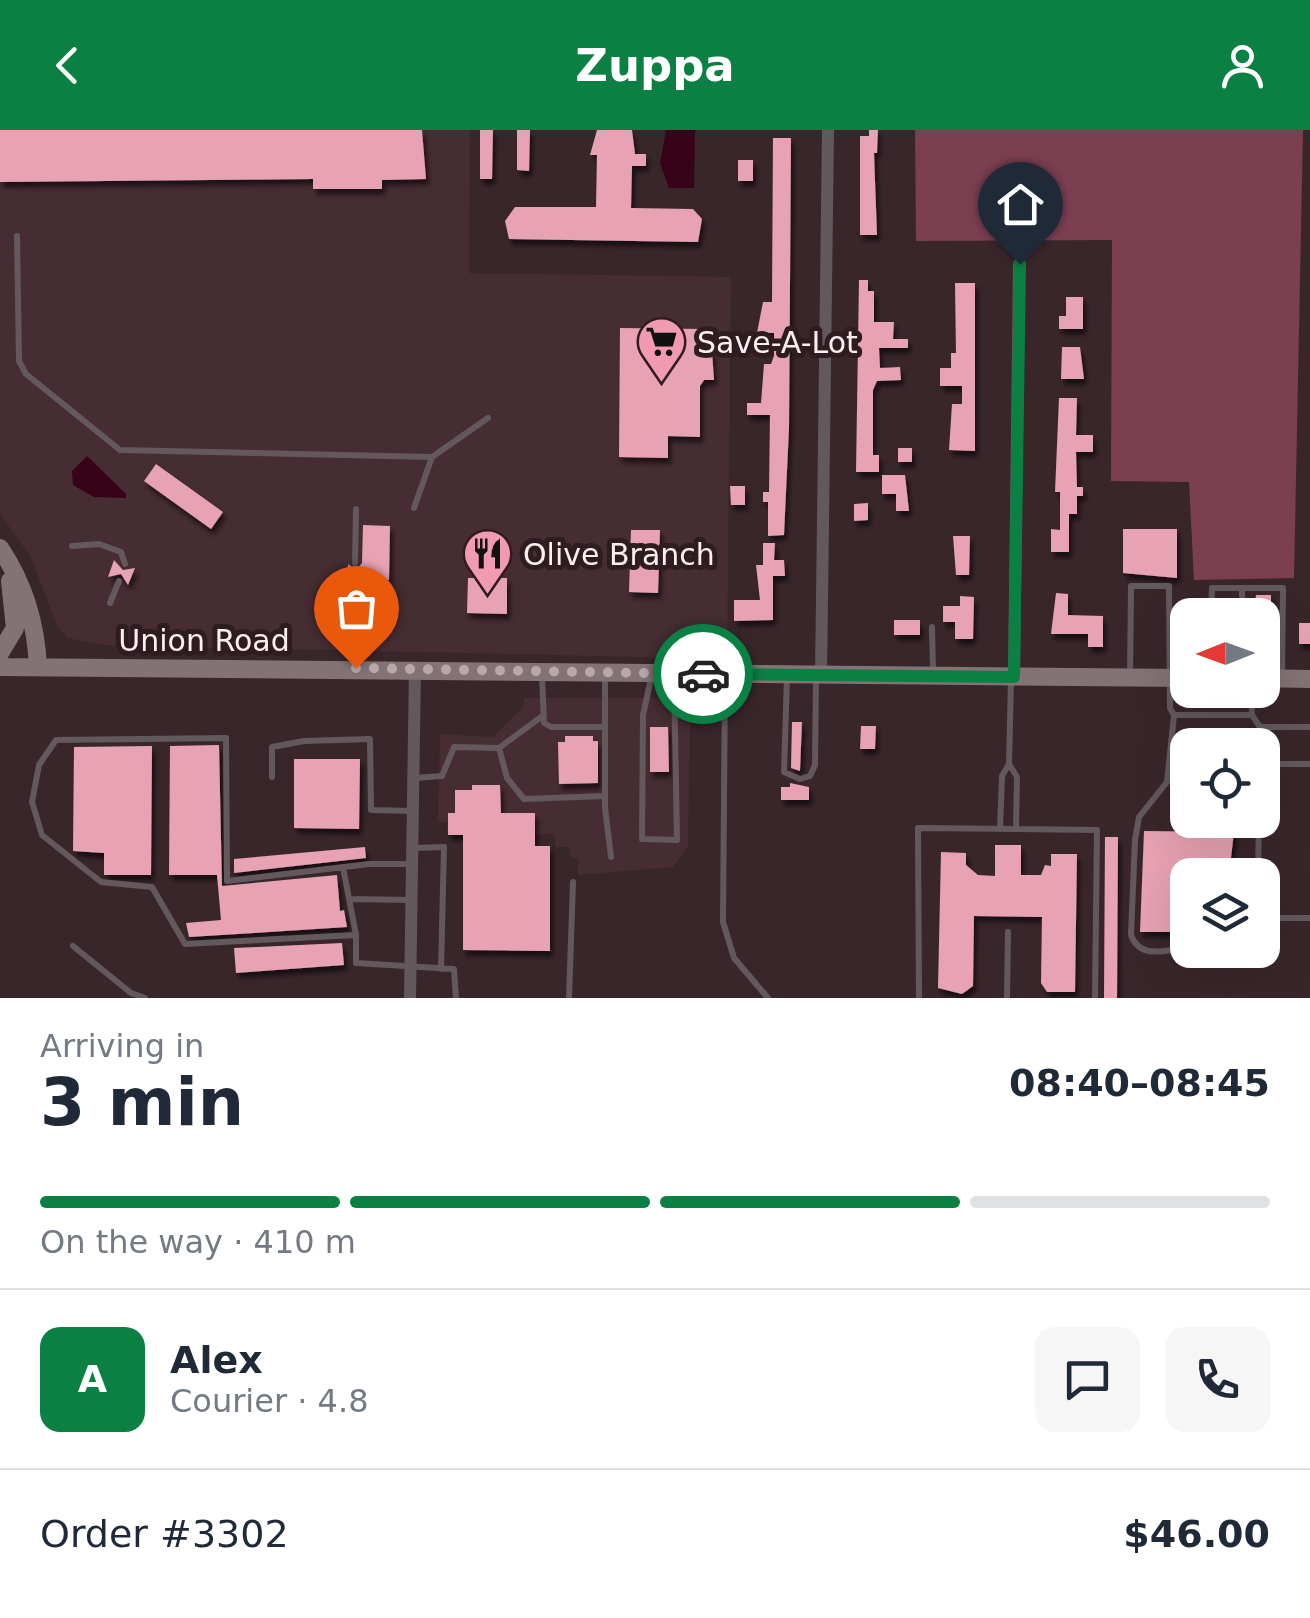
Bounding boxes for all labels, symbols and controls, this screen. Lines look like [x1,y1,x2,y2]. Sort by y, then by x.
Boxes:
icon: back [40,38,95,93]
icon: person [1215,38,1270,93]
text: Zuppa [575,39,735,92]
pin [978,162,1063,265]
icon: home [993,177,1048,232]
supermarket icon: Save-A-Lot [636,316,688,384]
place label: Save-A-Lot [697,325,858,360]
restaurant icon: Olive Branch [462,528,514,596]
place label: Olive Branch [523,537,715,572]
pin [314,566,399,669]
icon: bag [329,581,384,636]
north arrow [1170,598,1280,708]
map controls [1170,598,1280,968]
street label: Union Road [118,623,290,658]
courier [653,624,753,724]
icon: car [676,647,731,702]
button: locate [1170,728,1280,838]
button: layers [1170,858,1280,968]
text: Arriving in [40,1027,204,1065]
text: 08:40–08:45 [1009,1061,1270,1105]
text: 3 min [40,1065,244,1140]
text: On the way · 410 m [40,1223,356,1261]
button: chat [1035,1327,1140,1432]
button: phone [1165,1327,1270,1432]
text: Alex [170,1338,263,1382]
text: A [78,1357,107,1401]
text: Courier · 4.8 [170,1382,369,1420]
text: Order #3302 [40,1512,289,1556]
text: $46.00 [1123,1512,1270,1556]

